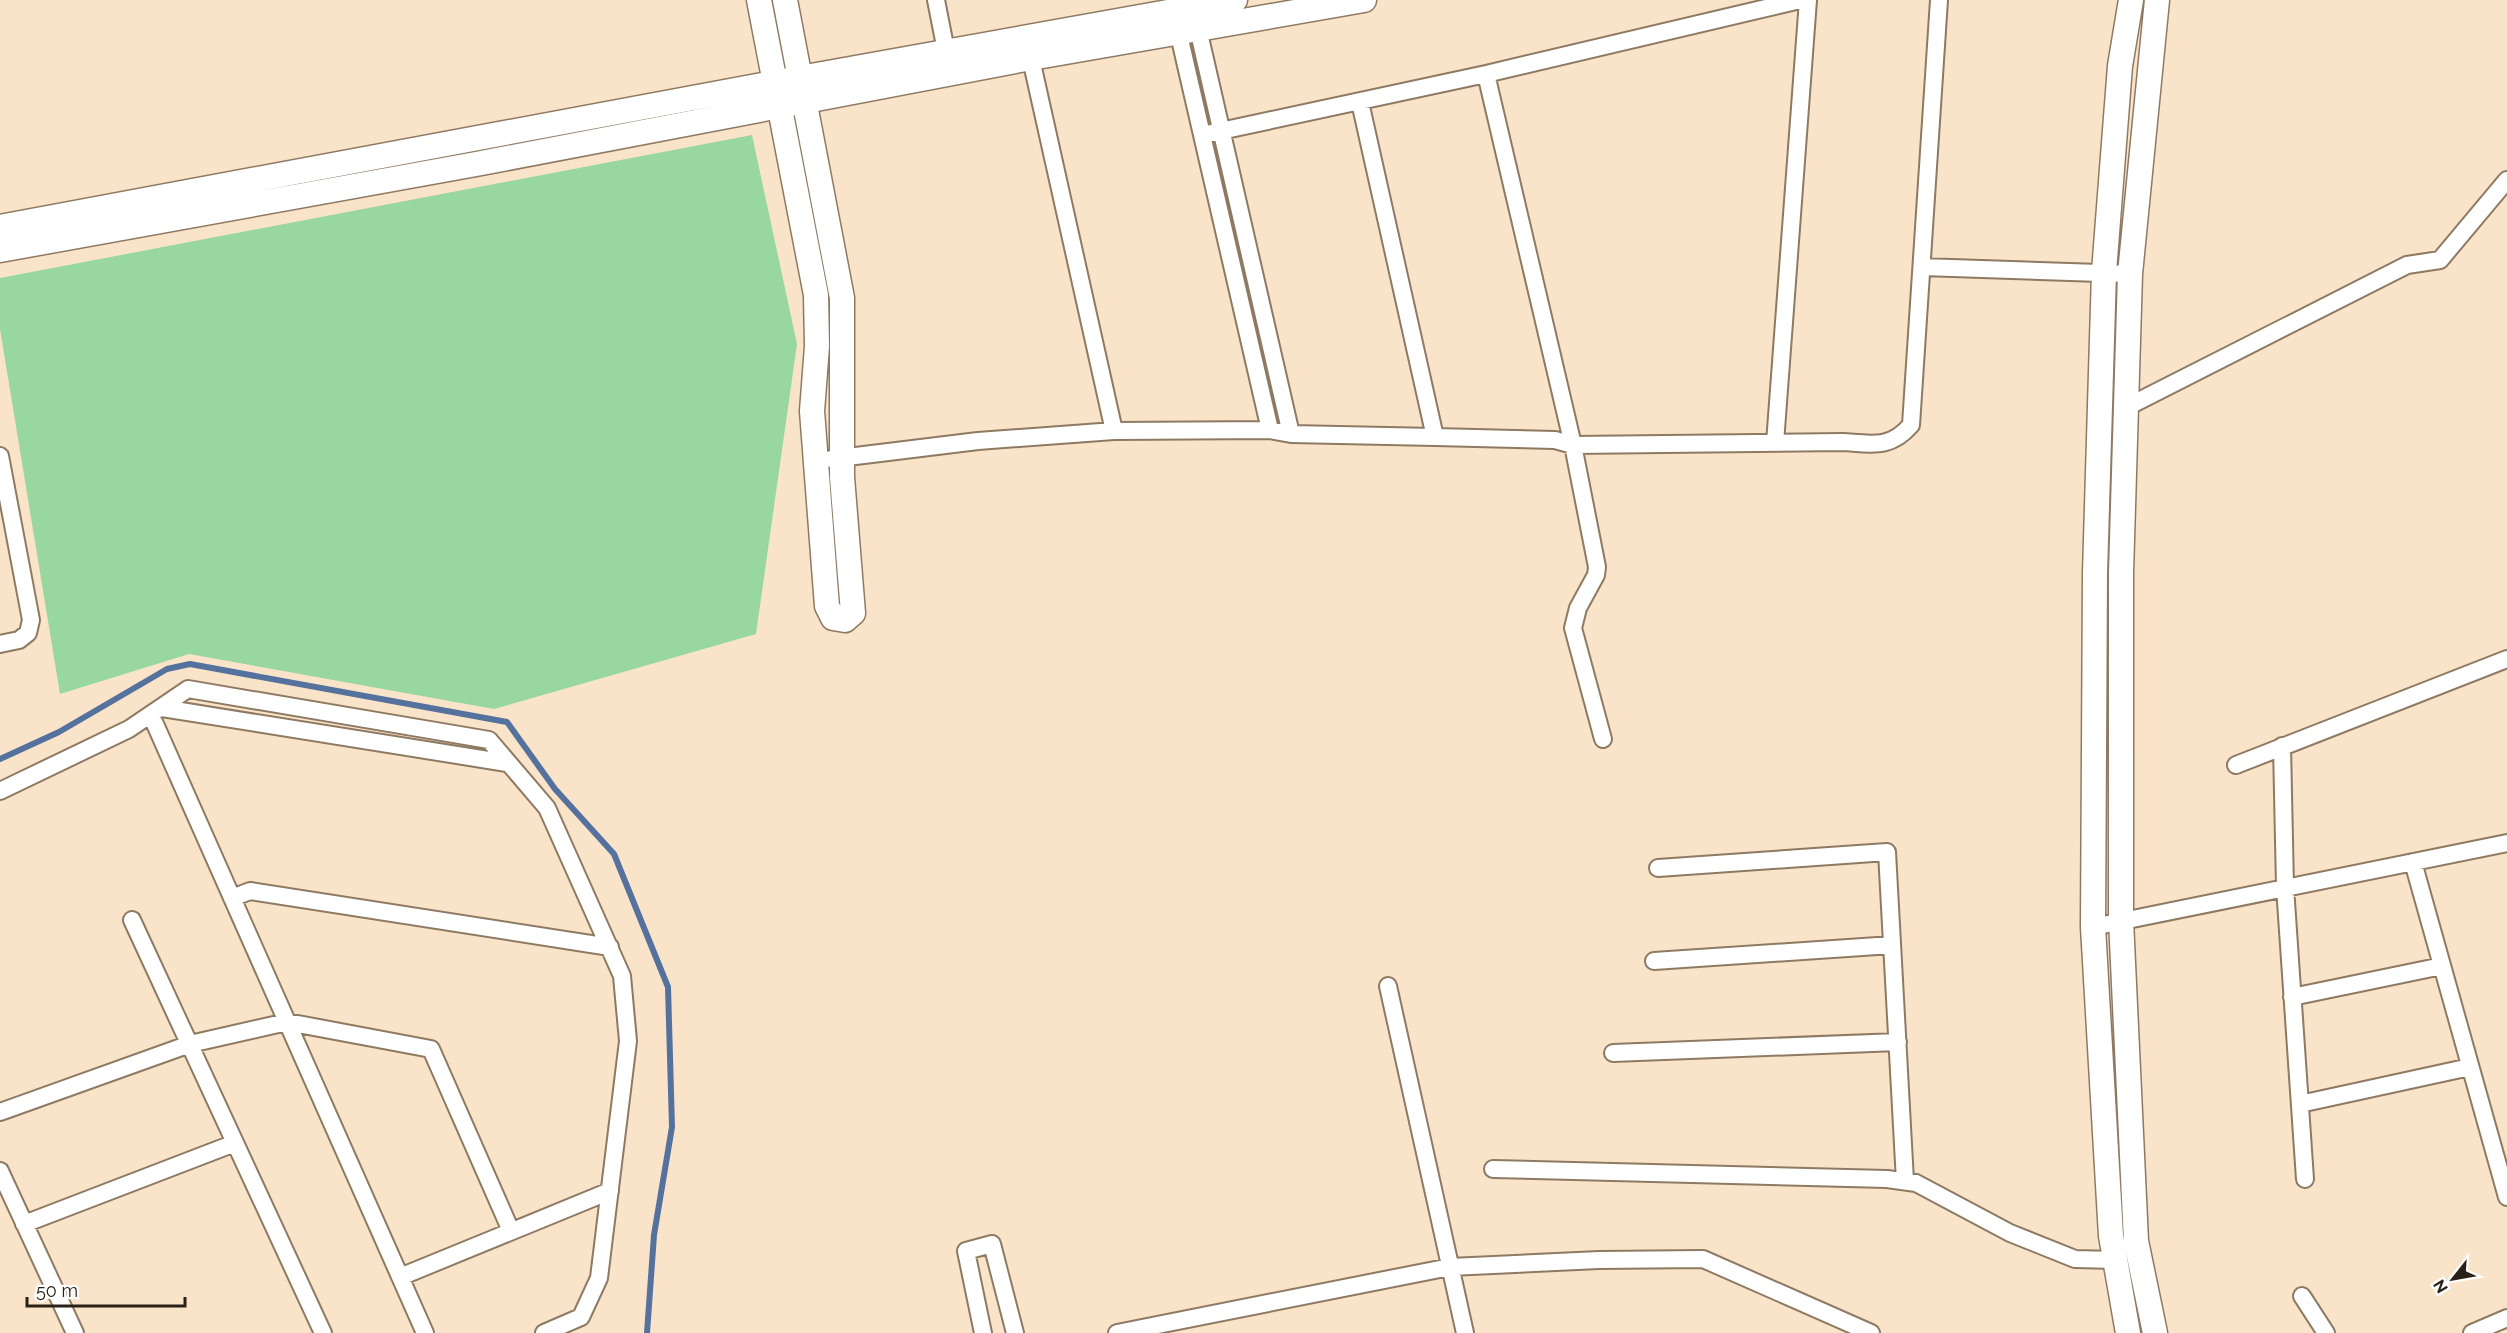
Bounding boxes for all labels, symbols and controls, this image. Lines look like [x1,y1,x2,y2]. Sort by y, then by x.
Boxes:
north arrow [2423,1249,2483,1309]
scale bar [27,1270,184,1308]
text: N [2429,1276,2452,1297]
text: 50 m [36,1280,78,1301]

